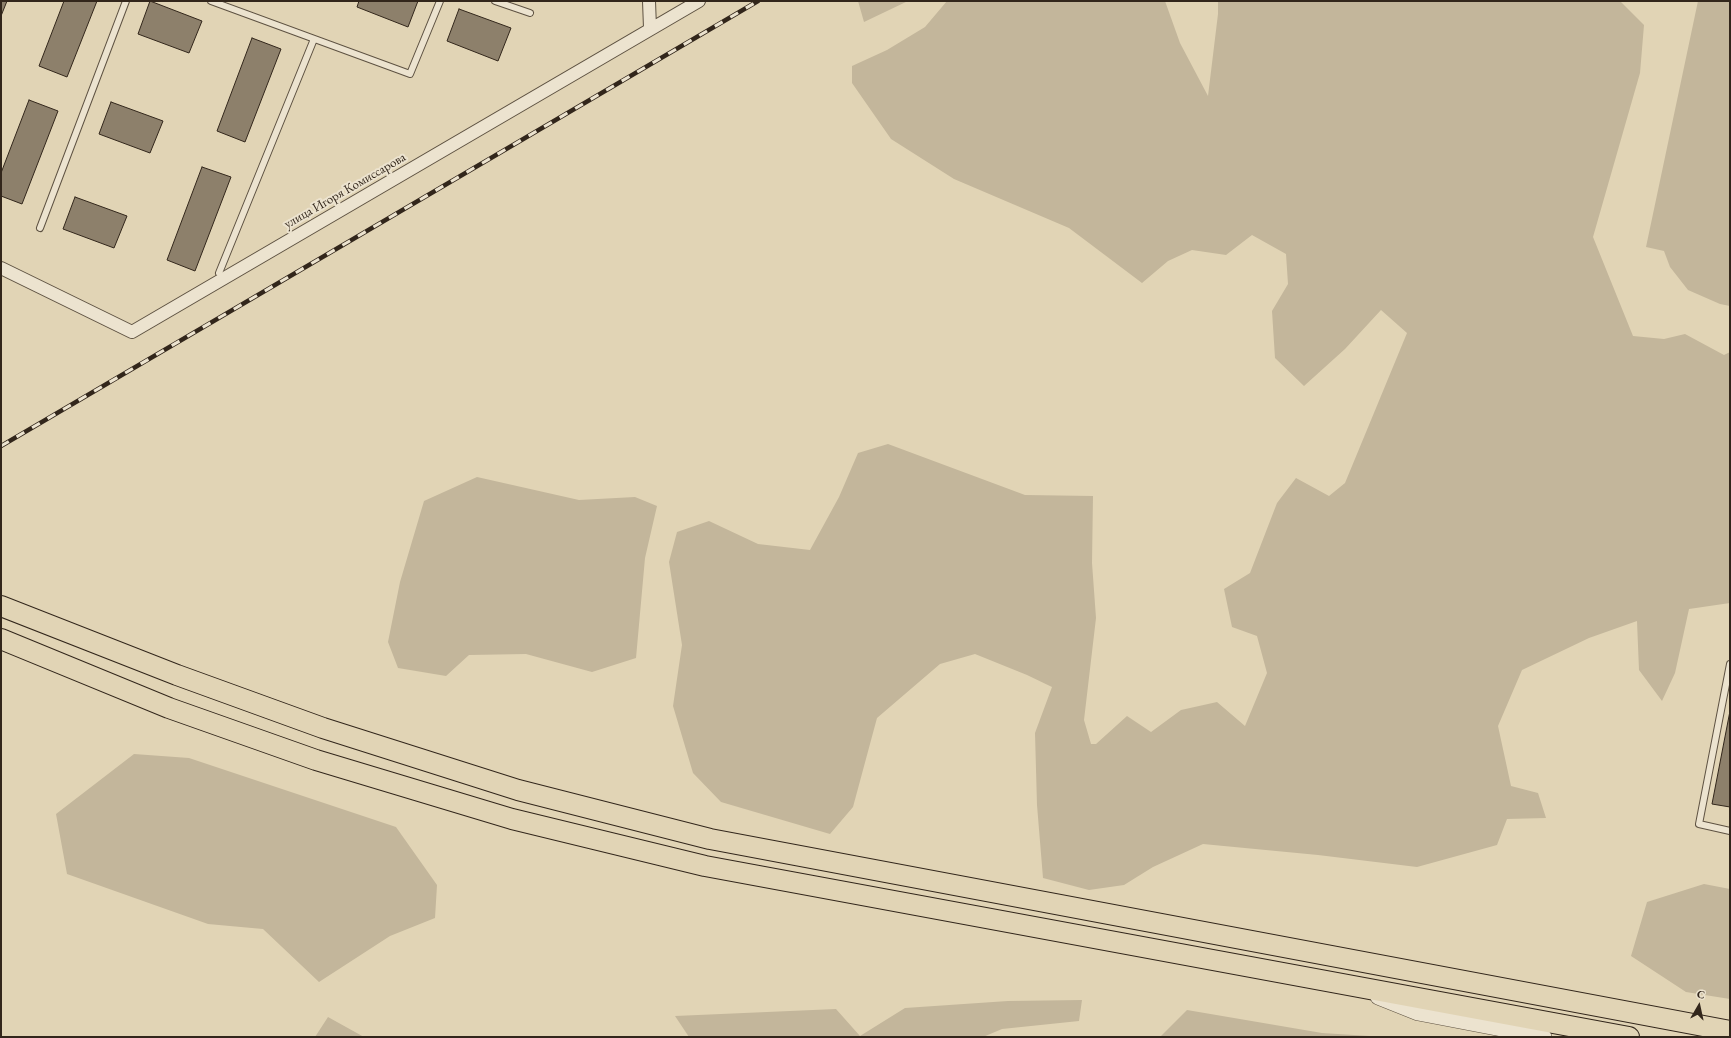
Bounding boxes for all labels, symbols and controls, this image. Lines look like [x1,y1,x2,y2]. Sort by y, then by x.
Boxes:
street label: улица Игоря Комиссарова [281,150,409,232]
north arrow [1679,986,1719,1026]
text: С [1696,987,1706,1002]

